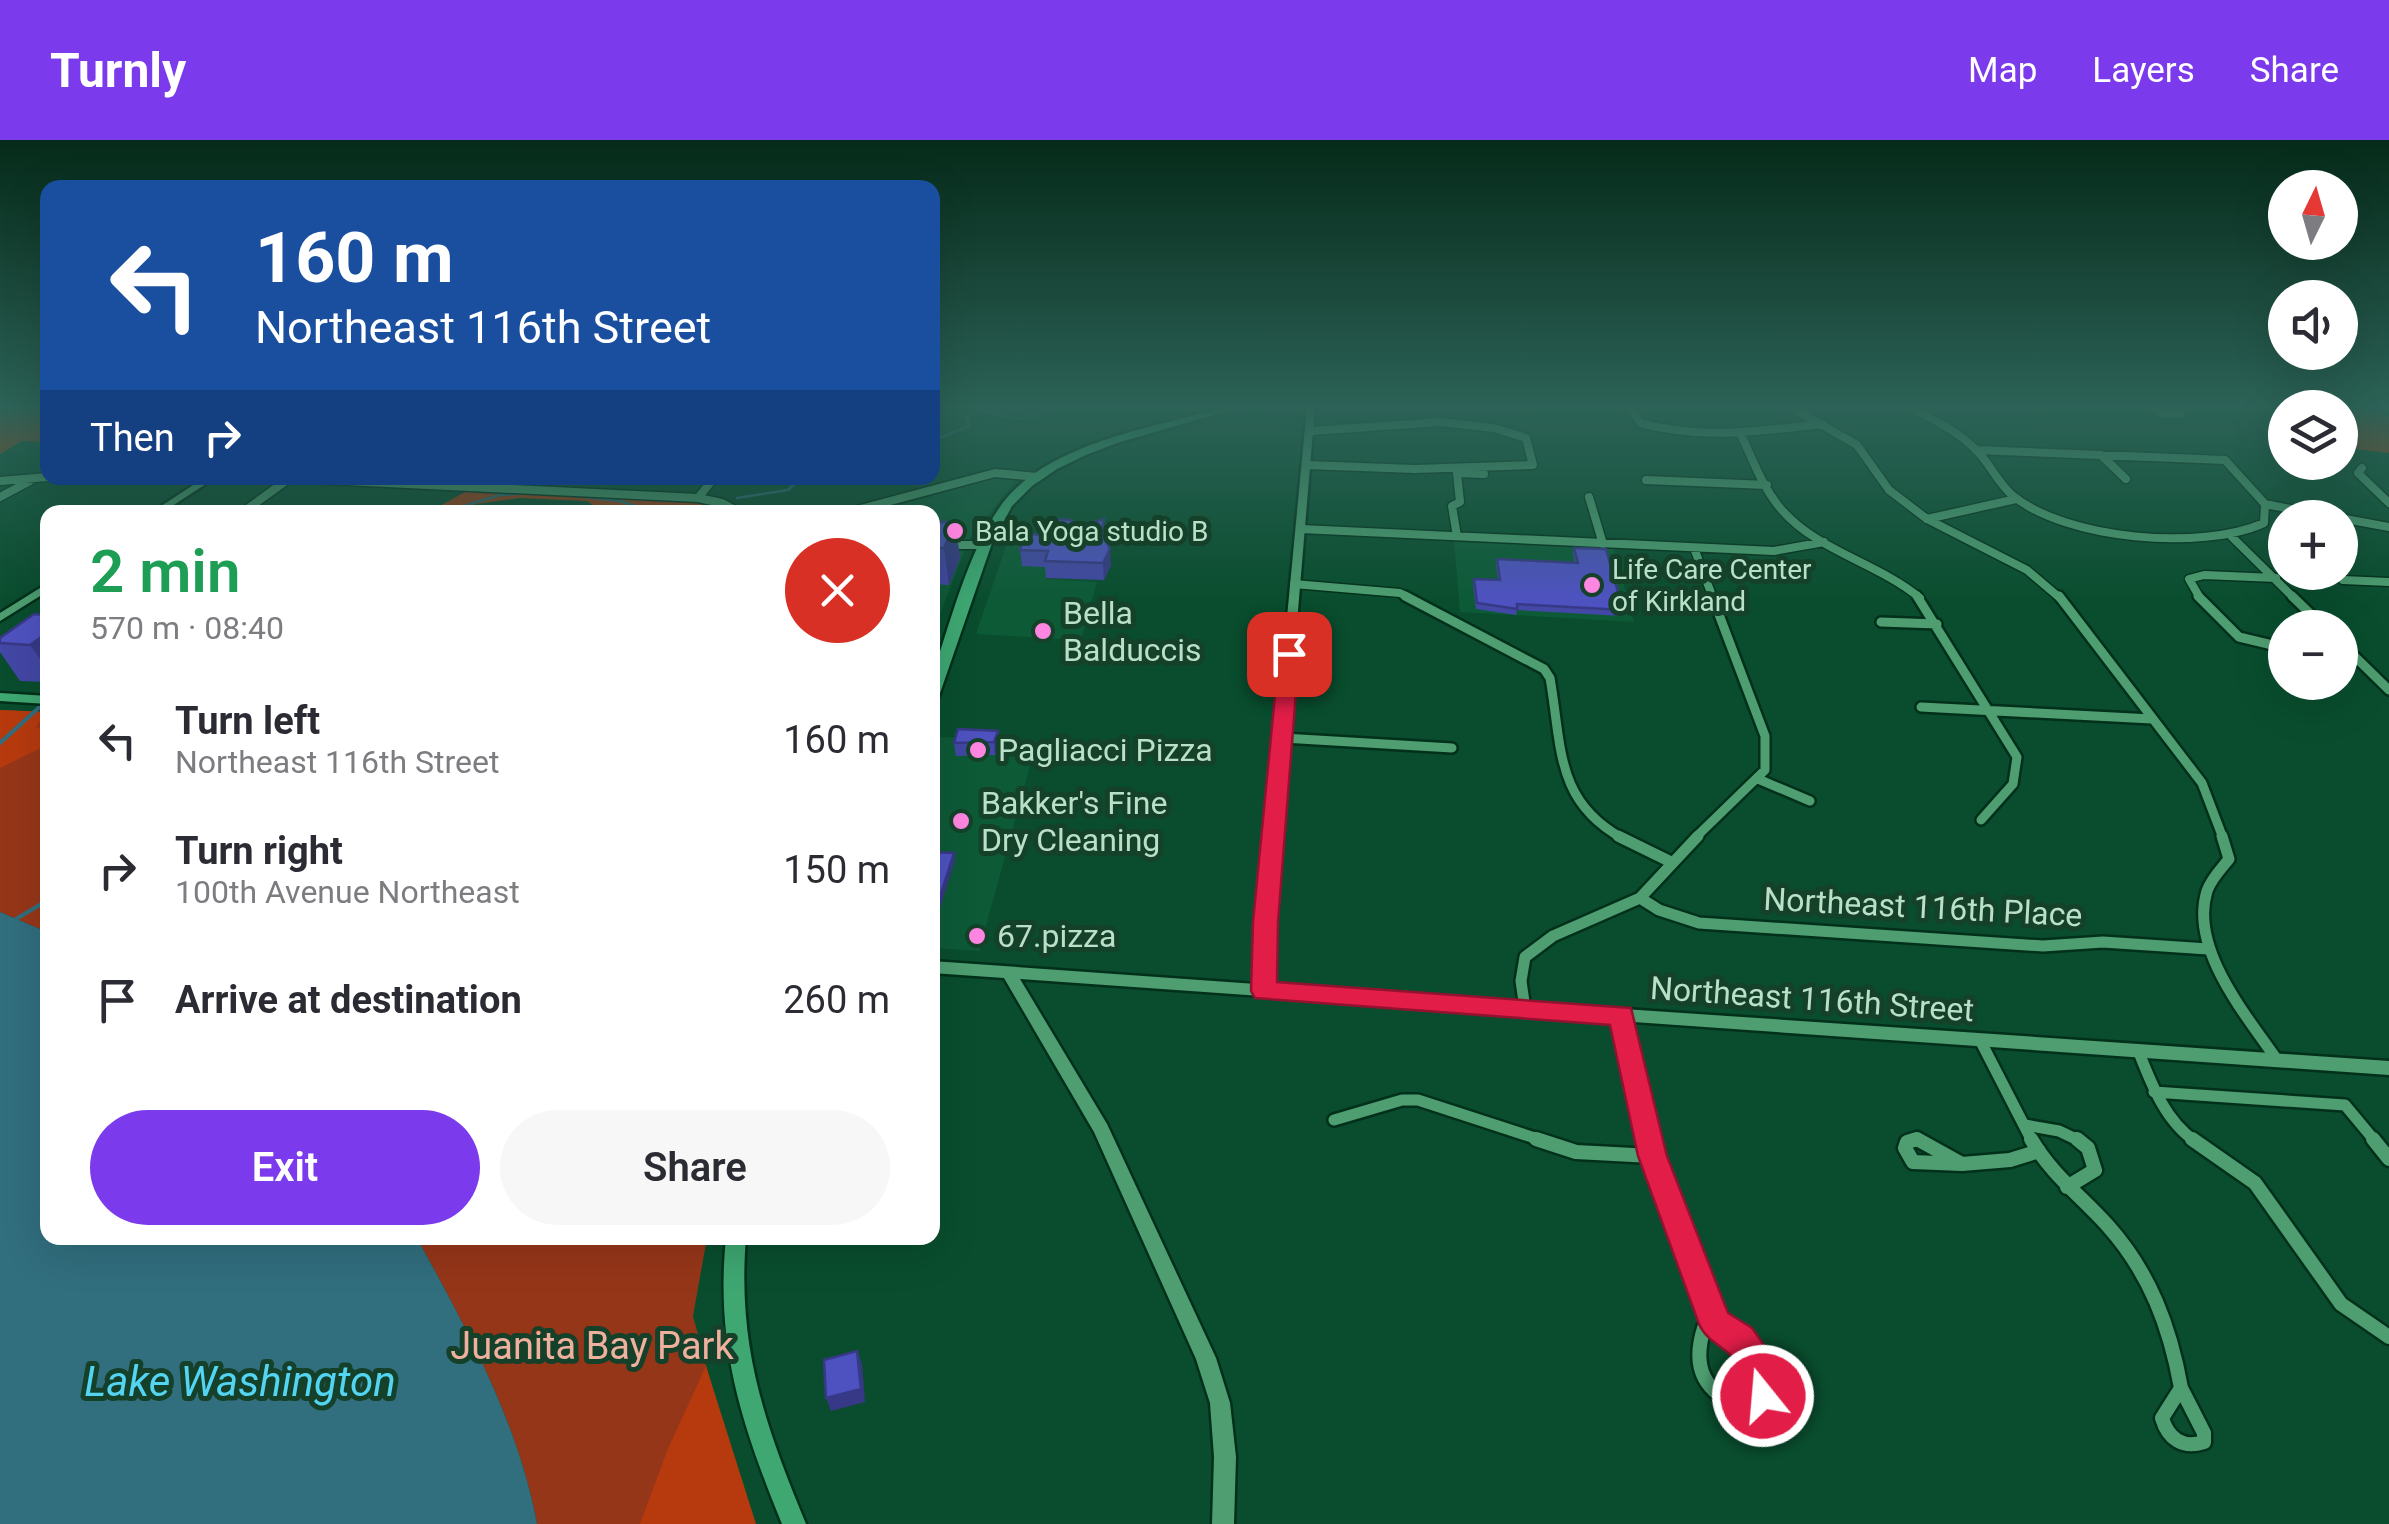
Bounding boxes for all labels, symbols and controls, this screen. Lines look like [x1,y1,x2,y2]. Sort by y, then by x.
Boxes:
text: Turnly [50,42,186,99]
text: Map [1968,50,2037,91]
text: Layers [2092,50,2195,91]
text: Share [2250,50,2339,91]
north arrow [2268,170,2358,260]
map controls [2268,170,2358,700]
text: 160 m [255,217,454,299]
icon: left [90,220,220,350]
button: sound [2268,280,2358,370]
text: Northeast 116th Street [255,301,711,354]
button: layers [2268,390,2358,480]
icon: right [195,410,250,465]
text: Then [90,416,175,460]
button: + [2268,500,2358,590]
place label: Bala Yoga studio B [975,515,1208,548]
marker: Bala Yoga studio B [944,520,966,542]
text: 2 min [90,536,240,607]
button: close [785,538,890,643]
place label: Life Care Center of Kirkland [1612,553,1812,618]
marker: Life Care Center of Kirkland [1581,574,1603,596]
place label: Bella Balduccis [1063,594,1202,669]
text: 570 m · 08:40 [90,609,284,647]
button: − [2268,610,2358,700]
pin [1247,612,1332,697]
marker: Bella Balduccis [1032,620,1054,642]
icon: arrive [1262,627,1317,682]
text: Turn left [175,699,320,743]
icon: left [90,713,145,768]
text: 160 m [783,718,890,762]
place label: Pagliacci Pizza [998,731,1213,769]
marker: Pagliacci Pizza [967,739,989,761]
text: Northeast 116th Street [175,743,500,781]
place label: Bakker's Fine Dry Cleaning [981,784,1167,859]
marker: Bakker's Fine Dry Cleaning [950,810,972,832]
text: Turn right [175,829,343,873]
icon: right [90,843,145,898]
text: 150 m [783,848,890,892]
text: 100th Avenue Northeast [175,873,520,911]
street label: Northeast 116th Place [1763,880,2083,934]
place label: 67.pizza [997,917,1116,955]
marker: 67.pizza [966,925,988,947]
street label: Northeast 116th Street [1649,969,1975,1029]
icon: arrive [90,973,145,1028]
text: Arrive at destination [175,978,522,1022]
text: 260 m [783,978,890,1022]
button: Exit [90,1110,480,1225]
button: Share [500,1110,890,1225]
park label: Juanita Bay Park [450,1324,734,1368]
position arrow [1711,1344,1815,1448]
water label: Lake Washington [84,1357,396,1406]

